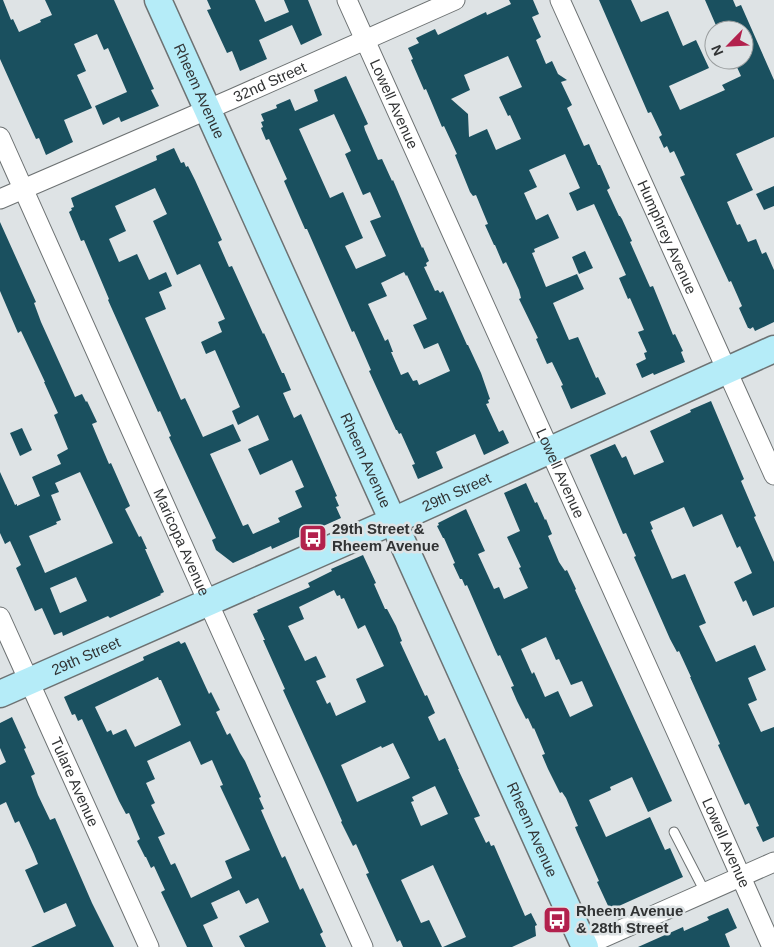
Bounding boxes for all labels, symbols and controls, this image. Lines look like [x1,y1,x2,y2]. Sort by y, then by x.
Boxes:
north arrow [704,20,754,70]
street label: Rheem Avenue [171,41,228,141]
text: N [708,42,726,58]
street label: Lowell Avenue [367,56,422,151]
street label: 32nd Street [231,58,309,105]
street label: Humphrey Avenue [634,177,700,296]
street label: Rheem Avenue [337,410,395,510]
street label: Lowell Avenue [533,426,588,521]
street label: 29th Street [419,469,494,515]
street label: Maricopa Avenue [150,486,213,598]
place label: 29th Street & Rheem Avenue [332,520,439,554]
bus stop icon: 29th Street & Rheem Avenue [298,523,328,553]
street label: 29th Street [49,633,124,678]
street label: Tulare Avenue [47,735,102,829]
street label: Rheem Avenue [504,779,561,880]
street label: Lowell Avenue [699,795,754,890]
place label: Rheem Avenue & 28th Street [576,902,683,936]
bus stop icon: Rheem Avenue & 28th Street [542,905,572,935]

